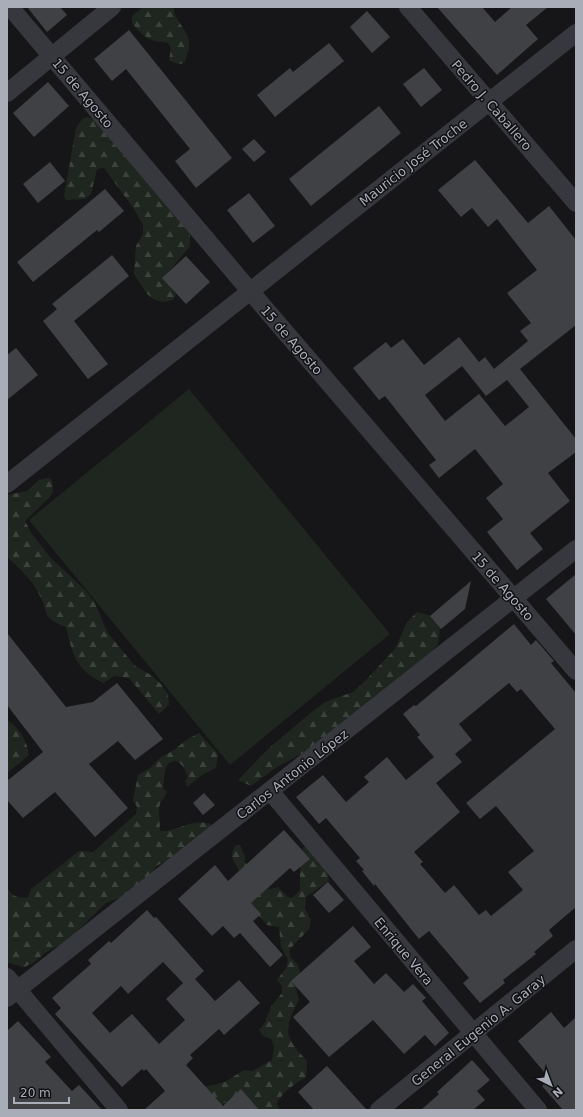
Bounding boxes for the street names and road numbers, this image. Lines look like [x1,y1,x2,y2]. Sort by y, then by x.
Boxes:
street label: 15 de Agosto [49,56,116,131]
street label: Pedro J. Caballero [448,57,535,153]
street label: Mauricio José Troche [357,116,470,209]
street label: 15 de Agosto [258,303,326,378]
street label: 15 de Agosto [469,549,537,624]
street label: Carlos Antonio López [234,726,351,822]
street label: Enrique Vera [371,915,436,988]
street label: General Eugenio A. Garay [408,972,549,1089]

